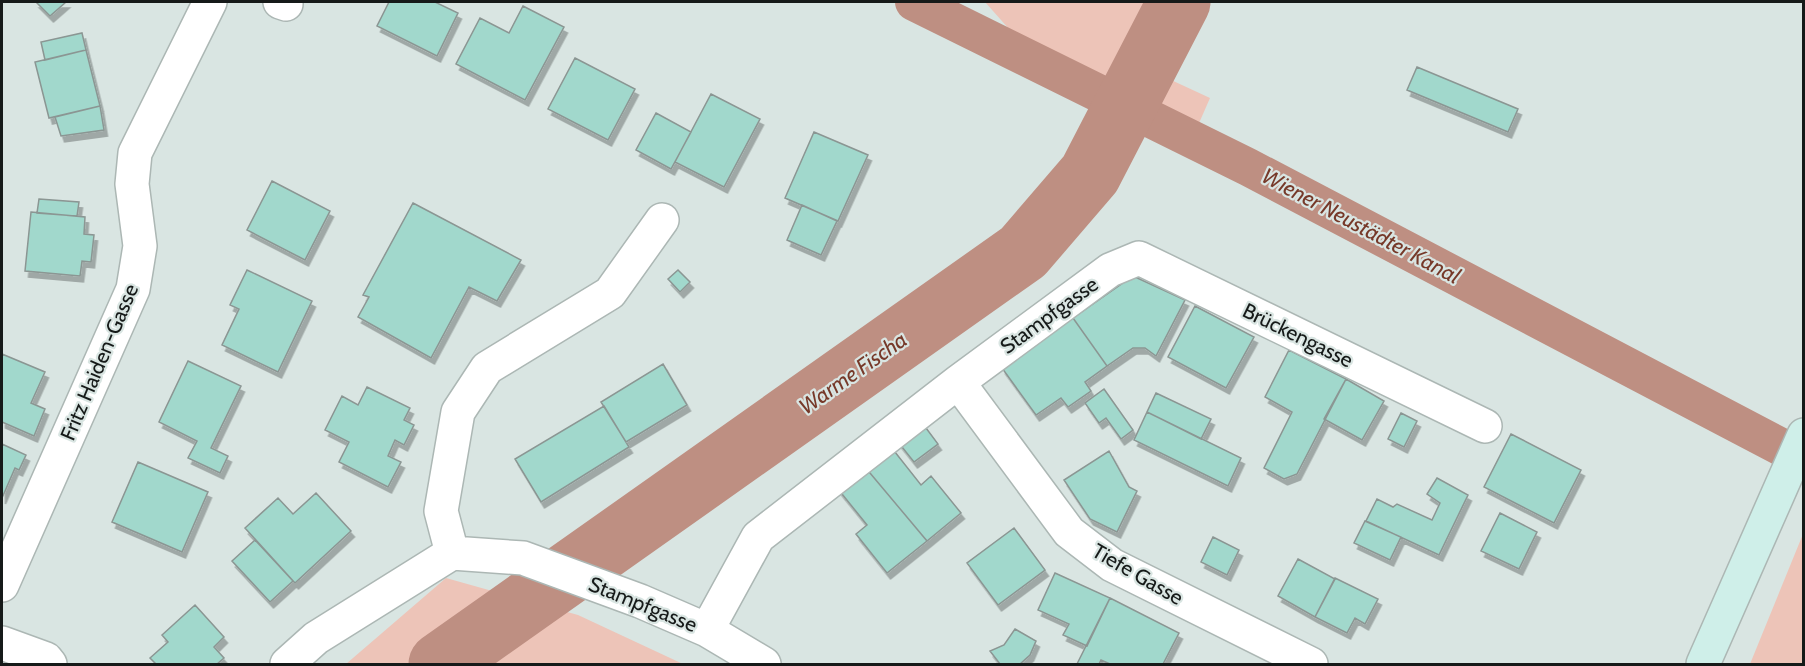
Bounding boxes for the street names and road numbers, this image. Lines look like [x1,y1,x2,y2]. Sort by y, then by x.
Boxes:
street label: Stampfgasse [995,271,1103,359]
street label: Fritz Haiden-Gasse [55,280,143,444]
street label: Brückengasse [1239,298,1357,373]
street label: Tiefe Gasse [1088,538,1188,610]
street label: Stampfgasse [585,571,701,637]

